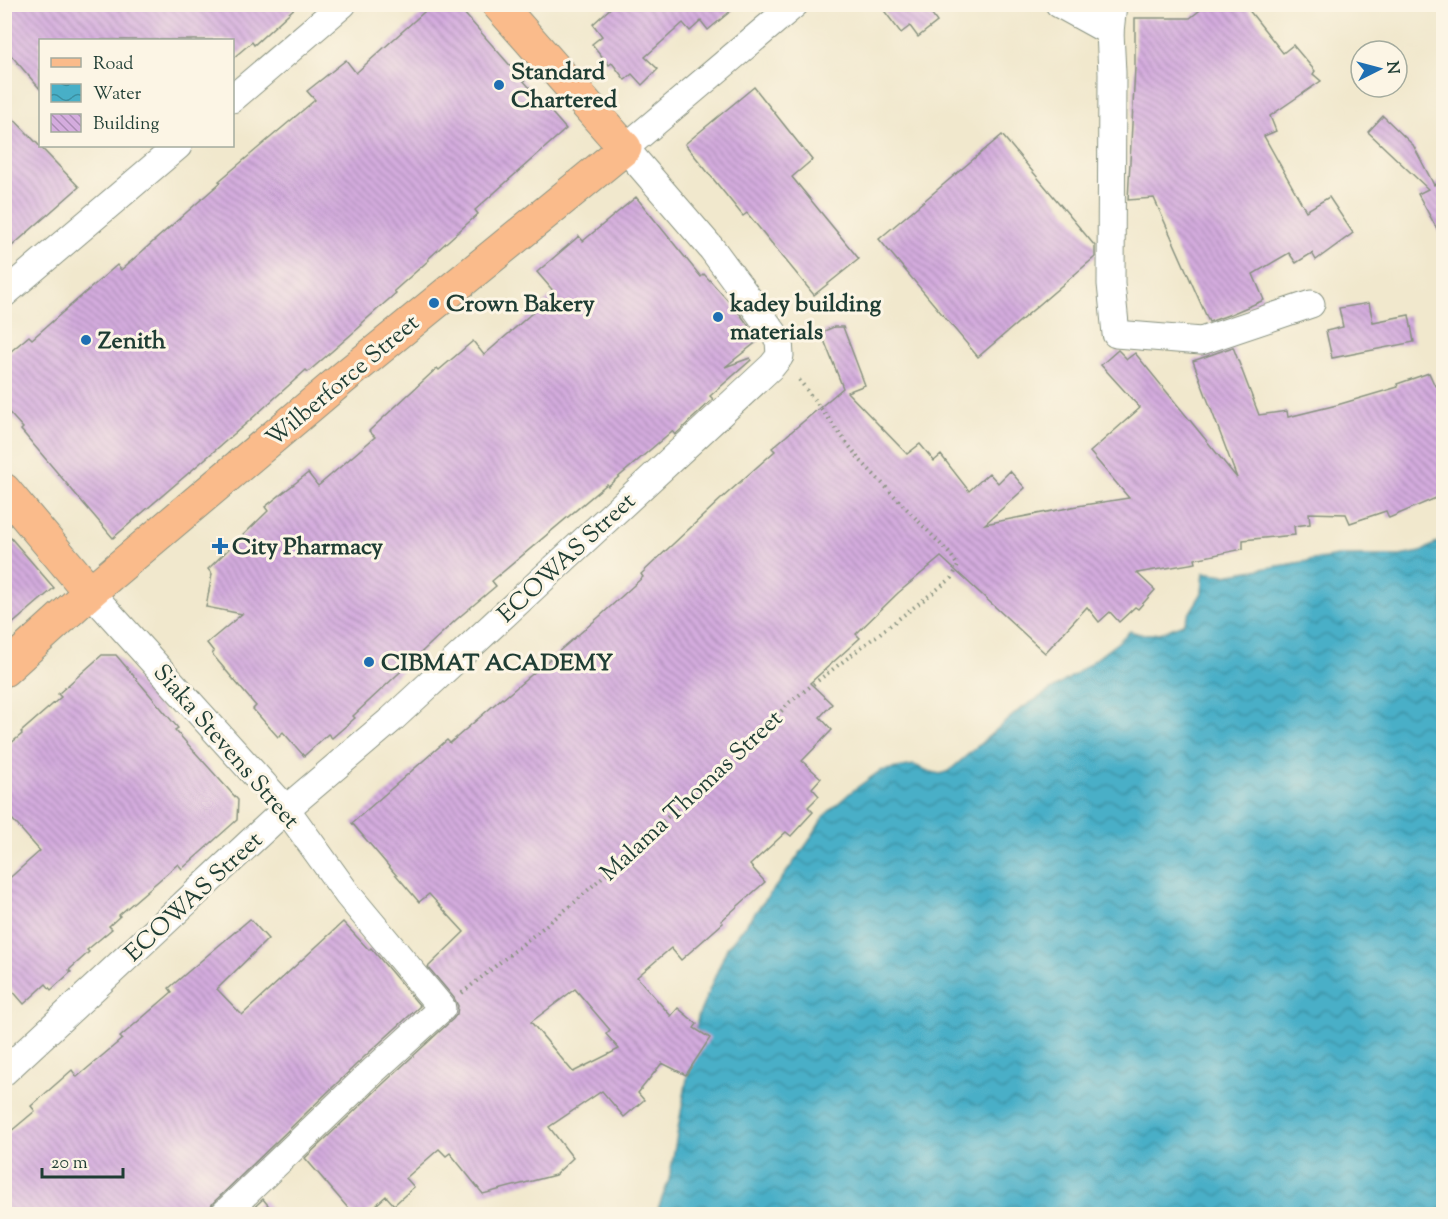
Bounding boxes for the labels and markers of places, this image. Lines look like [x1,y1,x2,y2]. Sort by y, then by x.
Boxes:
place label: Standard Chartered [511,56,618,118]
marker: Standard Chartered [492,78,506,92]
place label: Crown Bakery [446,288,595,322]
place label: kadey building materials [729,288,882,350]
marker: Crown Bakery [427,296,441,310]
marker: kadey building materials [711,310,725,324]
place label: Zenith [98,325,167,359]
marker: Zenith [79,333,93,347]
place label: City Pharmacy [232,531,383,565]
marker: City Pharmacy [213,539,227,553]
place label: CIBMAT ACADEMY [381,647,614,681]
marker: CIBMAT ACADEMY [362,655,376,669]

